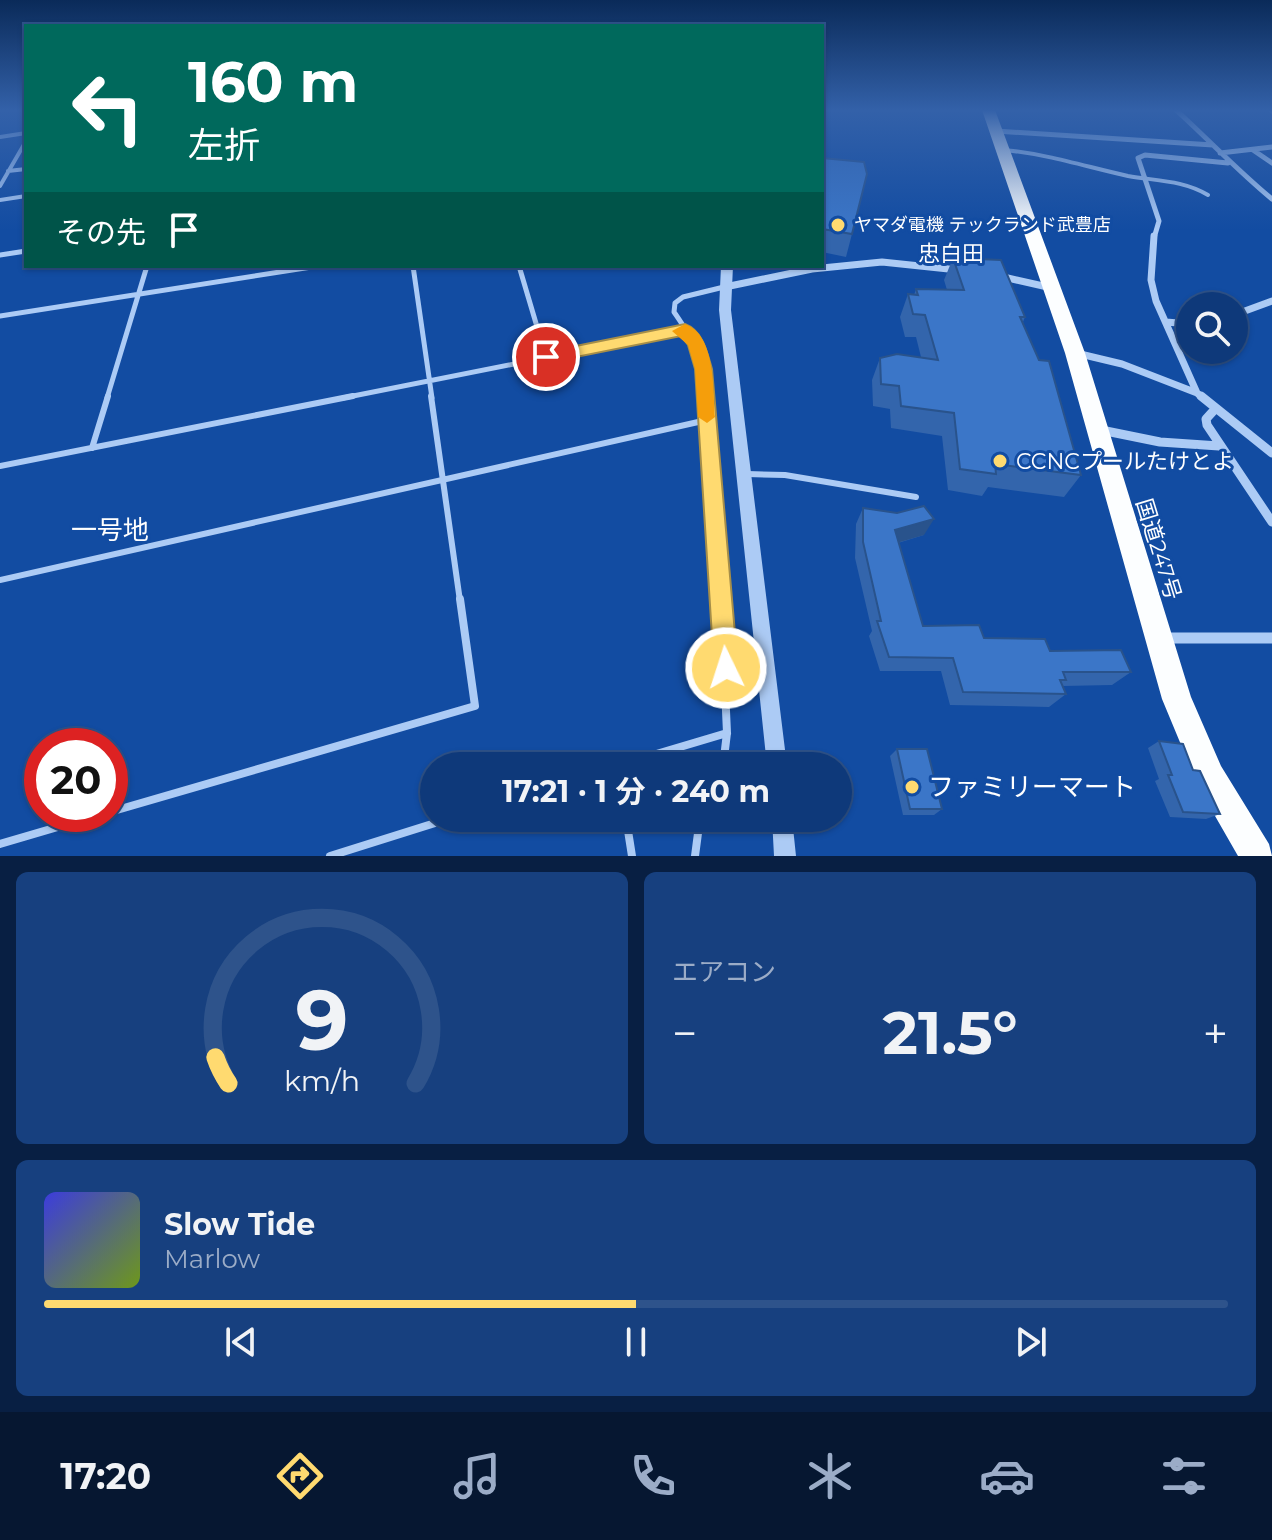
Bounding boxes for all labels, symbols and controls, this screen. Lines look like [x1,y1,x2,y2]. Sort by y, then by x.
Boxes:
text: 160 m [188,48,358,116]
icon: left [56,56,160,160]
text: 左折 [188,123,260,167]
icon: arrive [162,208,206,252]
text: その先 [56,214,146,251]
place label: ヤマダ電機 テックランド武豊店 [854,214,1111,236]
marker: ヤマダ電機 テックランド武豊店 [829,216,847,234]
district label: 忠白田 [918,240,984,267]
map controls [1176,292,1248,364]
button: search [1176,292,1248,364]
pin [512,323,580,391]
icon: arrive [524,335,568,379]
place label: CCNCプールたけとよ [1016,448,1234,475]
marker: CCNCプールたけとよ [991,452,1009,470]
street label: 国道247号 [1130,495,1187,603]
district label: 一号地 [71,514,149,546]
position arrow [684,626,768,710]
speed limit sign: 20 [24,728,128,832]
place label: ファミリーマート [928,771,1136,803]
text: 17:21 · 1 分 · 240 m [502,773,770,810]
marker: ファミリーマート [903,778,921,796]
text: エアコン [672,956,776,988]
text: 9 [296,969,349,1071]
text: 21.5° [882,996,1018,1069]
text: − [672,1006,697,1060]
text: + [1203,1006,1228,1060]
text: km/h [284,1063,360,1098]
text: Slow Tide [164,1206,315,1243]
text: Marlow [164,1243,260,1275]
icon: previous [219,1320,263,1364]
icon: pause [614,1320,658,1364]
icon: next [1009,1320,1053,1364]
icon: directions [272,1448,328,1504]
icon: music [449,1448,505,1504]
icon: phone [625,1448,681,1504]
icon: climate [802,1448,858,1504]
icon: car [979,1448,1035,1504]
icon: filters [1156,1448,1212,1504]
text: 17:20 [60,1454,151,1498]

